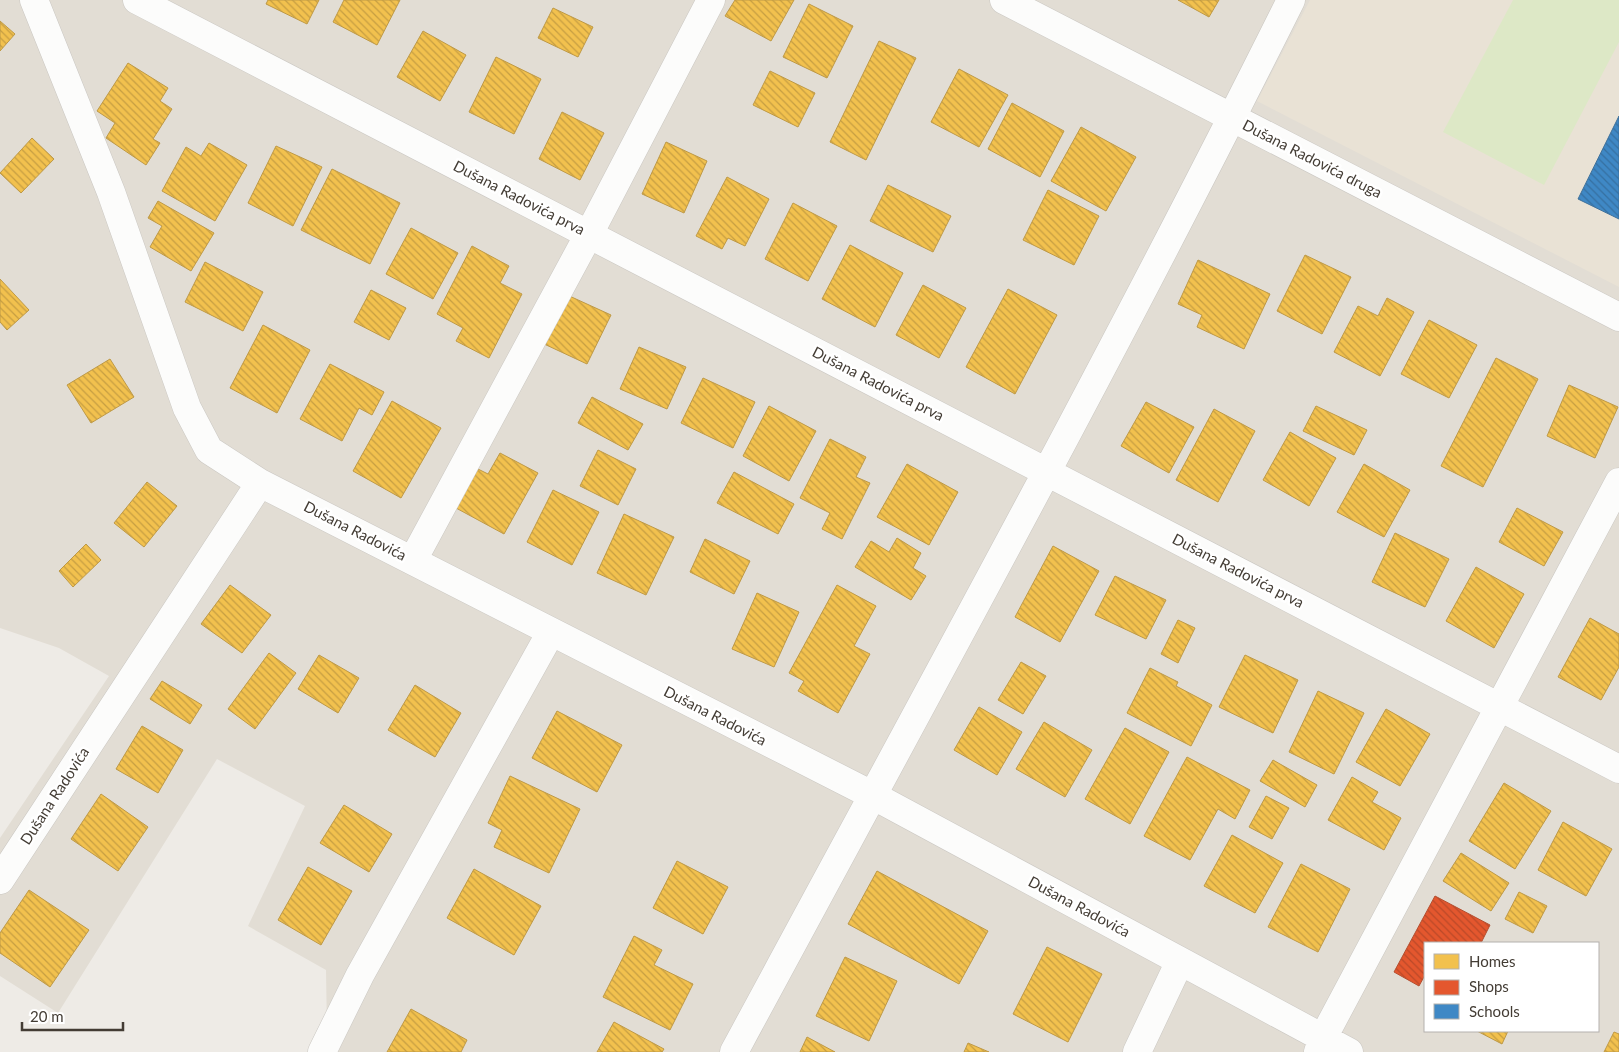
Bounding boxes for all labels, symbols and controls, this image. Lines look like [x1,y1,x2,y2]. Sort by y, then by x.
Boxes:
street label: Dušana Radovića druga [1240,115,1385,201]
street label: Dušana Radovića prva [451,156,588,238]
street label: Dušana Radovića prva [810,342,947,424]
street label: Dušana Radovića [301,497,410,564]
street label: Dušana Radovića prva [1170,529,1307,611]
street label: Dušana Radovića [661,682,770,749]
street label: Dušana Radovića [16,743,92,848]
street label: Dušana Radovića [1026,872,1133,941]
legend [1424,942,1599,1032]
text: Homes [1469,952,1515,970]
text: Shops [1469,977,1509,995]
scale bar [22,1000,124,1032]
text: Schools [1469,1002,1520,1020]
text: 20 m [30,1007,64,1025]

